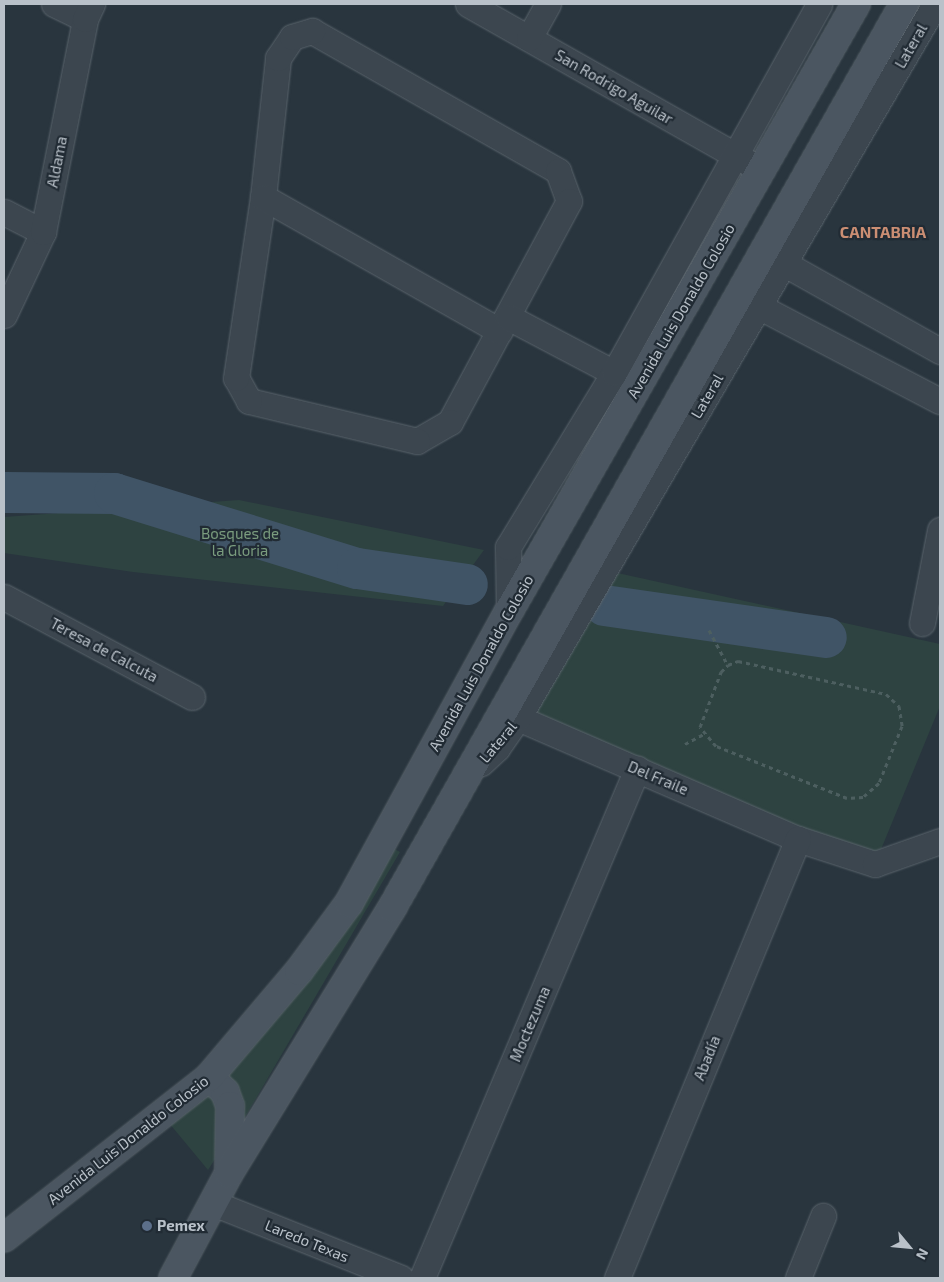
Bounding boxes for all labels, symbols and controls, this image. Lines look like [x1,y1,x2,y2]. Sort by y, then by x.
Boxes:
street label: Lateral [891,21,931,71]
street label: San Rodrigo Aguilar [552,46,676,128]
street label: Aldama [43,135,71,189]
street label: Avenida Luis Donaldo Colosio [624,220,738,402]
district label: CANTABRIA [840,222,926,242]
street label: Lateral [687,371,727,421]
park label: Bosques de la Gloria [201,524,279,559]
street label: Avenida Luis Donaldo Colosio [425,572,537,754]
street label: Teresa de Calcuta [47,614,161,686]
street label: Lateral [476,718,520,766]
street label: Del Fraile [625,757,691,799]
street label: Moctezuma [506,983,554,1065]
street label: Abadía [690,1033,724,1083]
street label: Avenida Luis Donaldo Colosio [44,1072,212,1208]
street label: Laredo Texas [262,1216,352,1266]
place label: Pemex [157,1217,205,1235]
marker: Pemex [141,1220,153,1232]
north arrow [884,1222,934,1272]
text: N [913,1246,933,1263]

